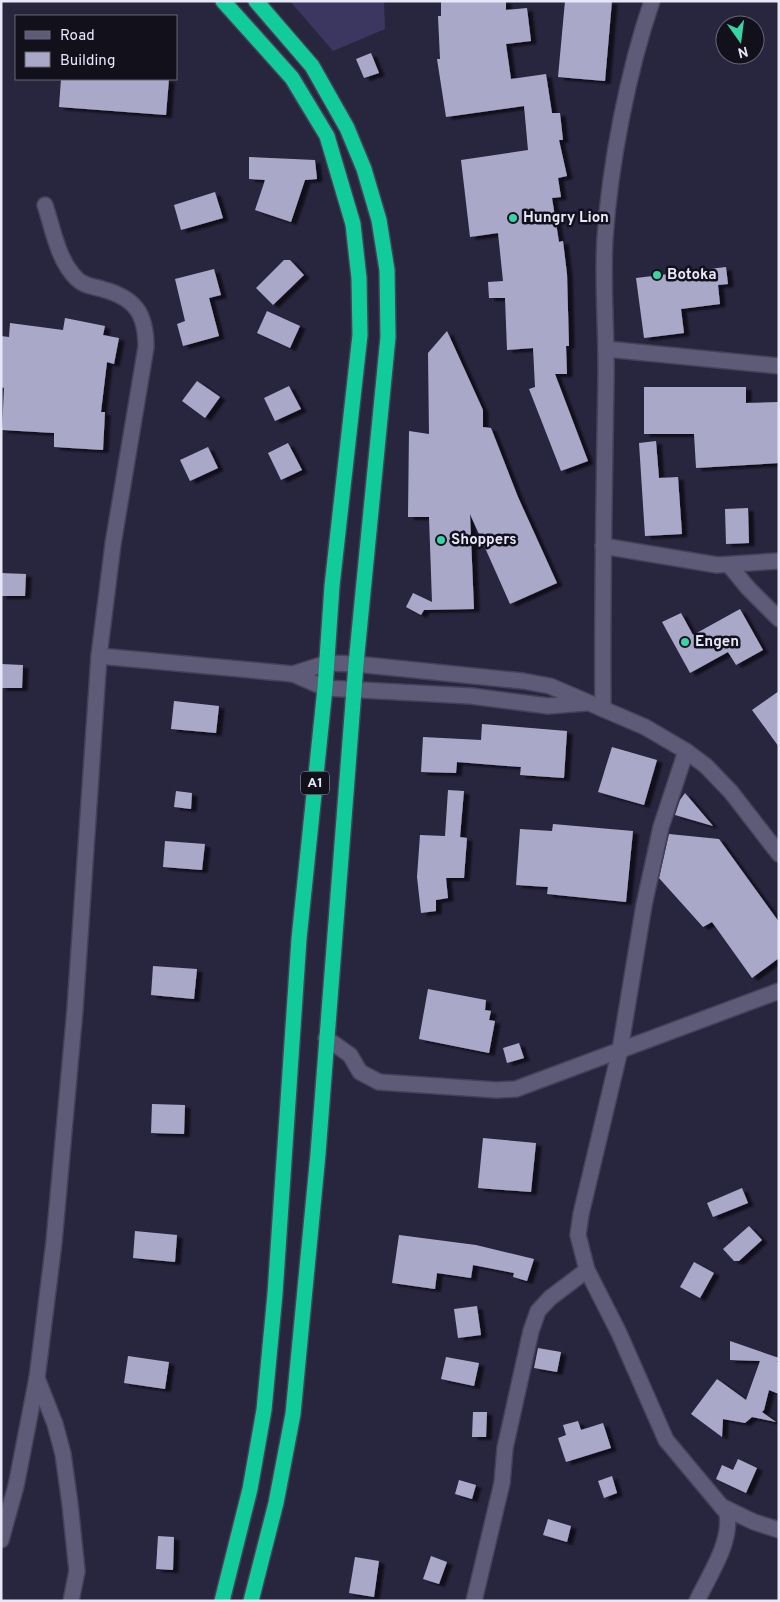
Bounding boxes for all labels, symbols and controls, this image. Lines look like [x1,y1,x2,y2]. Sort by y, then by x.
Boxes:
legend [15,15,178,80]
north arrow [715,15,765,65]
text: Road [60,27,95,46]
text: N [736,42,750,61]
text: Building [60,52,115,71]
place label: Hungry Lion [523,209,609,228]
marker: Hungry Lion [507,212,519,224]
place label: Botoka [667,266,717,285]
marker: Botoka [651,269,663,281]
place label: Shoppers [451,531,517,550]
marker: Shoppers [435,534,447,546]
place label: Engen [695,633,739,652]
marker: Engen [679,636,691,648]
road number: A1 [301,771,329,794]

